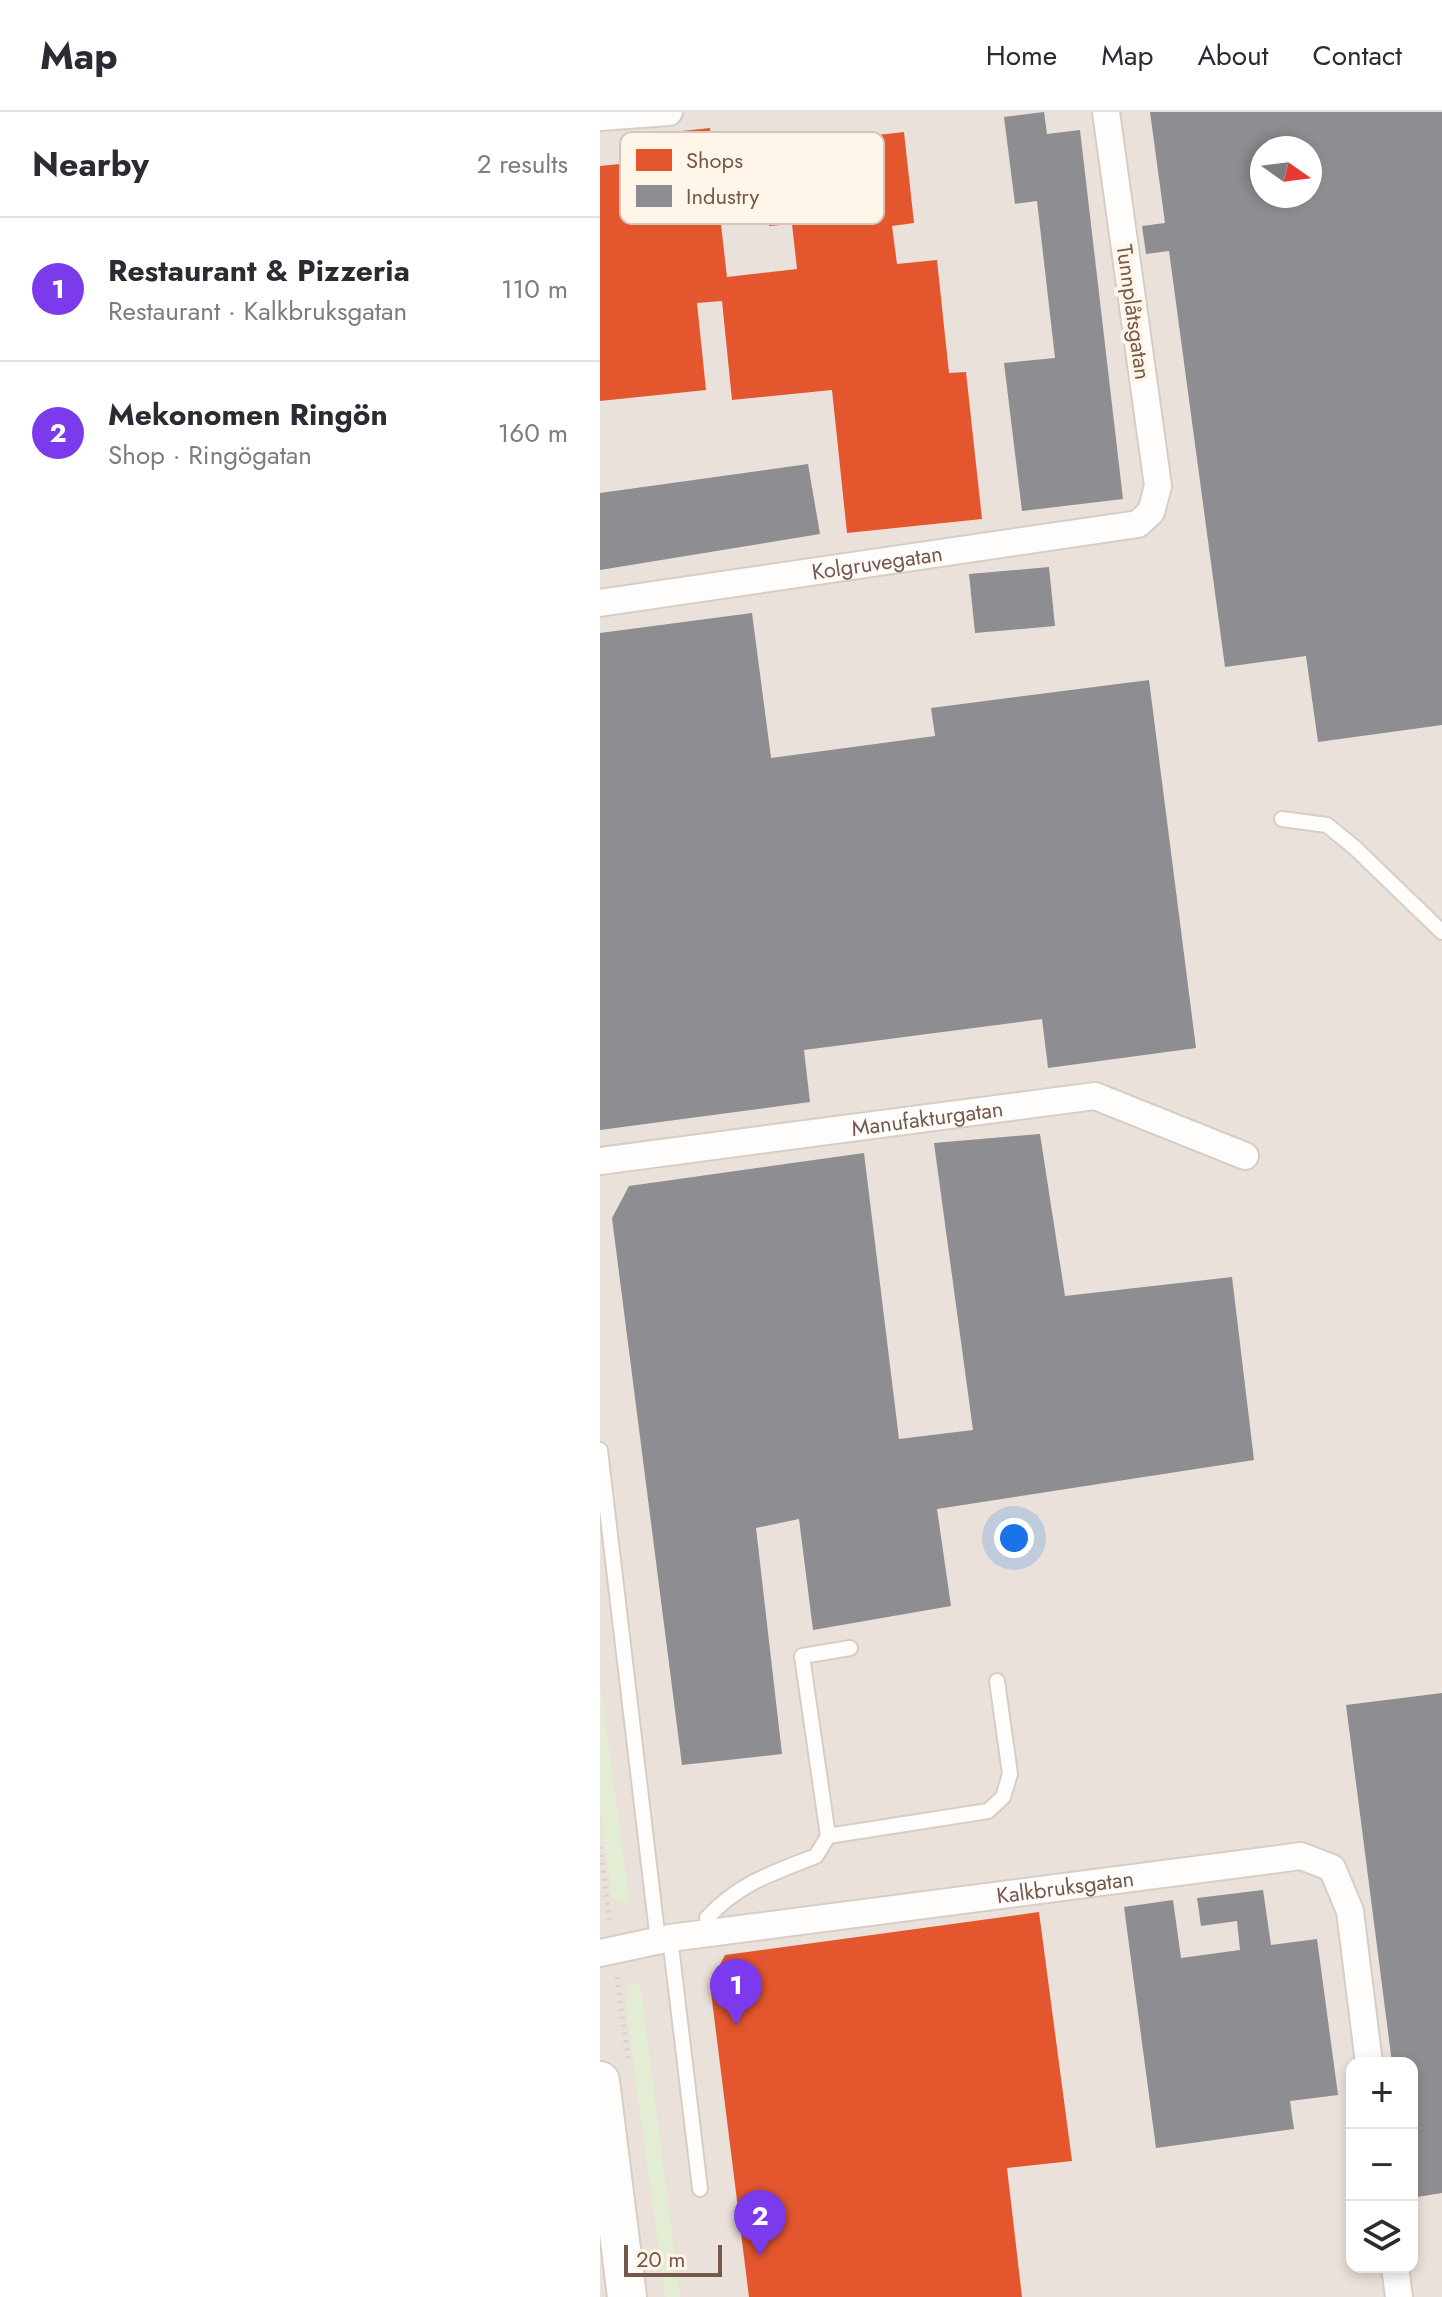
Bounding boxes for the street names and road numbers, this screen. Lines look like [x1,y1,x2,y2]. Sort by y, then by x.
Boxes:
street label: Tunnplåtsgatan [1109,242,1159,382]
street label: Kolgruvegatan [810,537,945,588]
street label: Manufakturgatan [849,1092,1005,1144]
street label: Kalkbruksgatan [994,1862,1136,1911]

